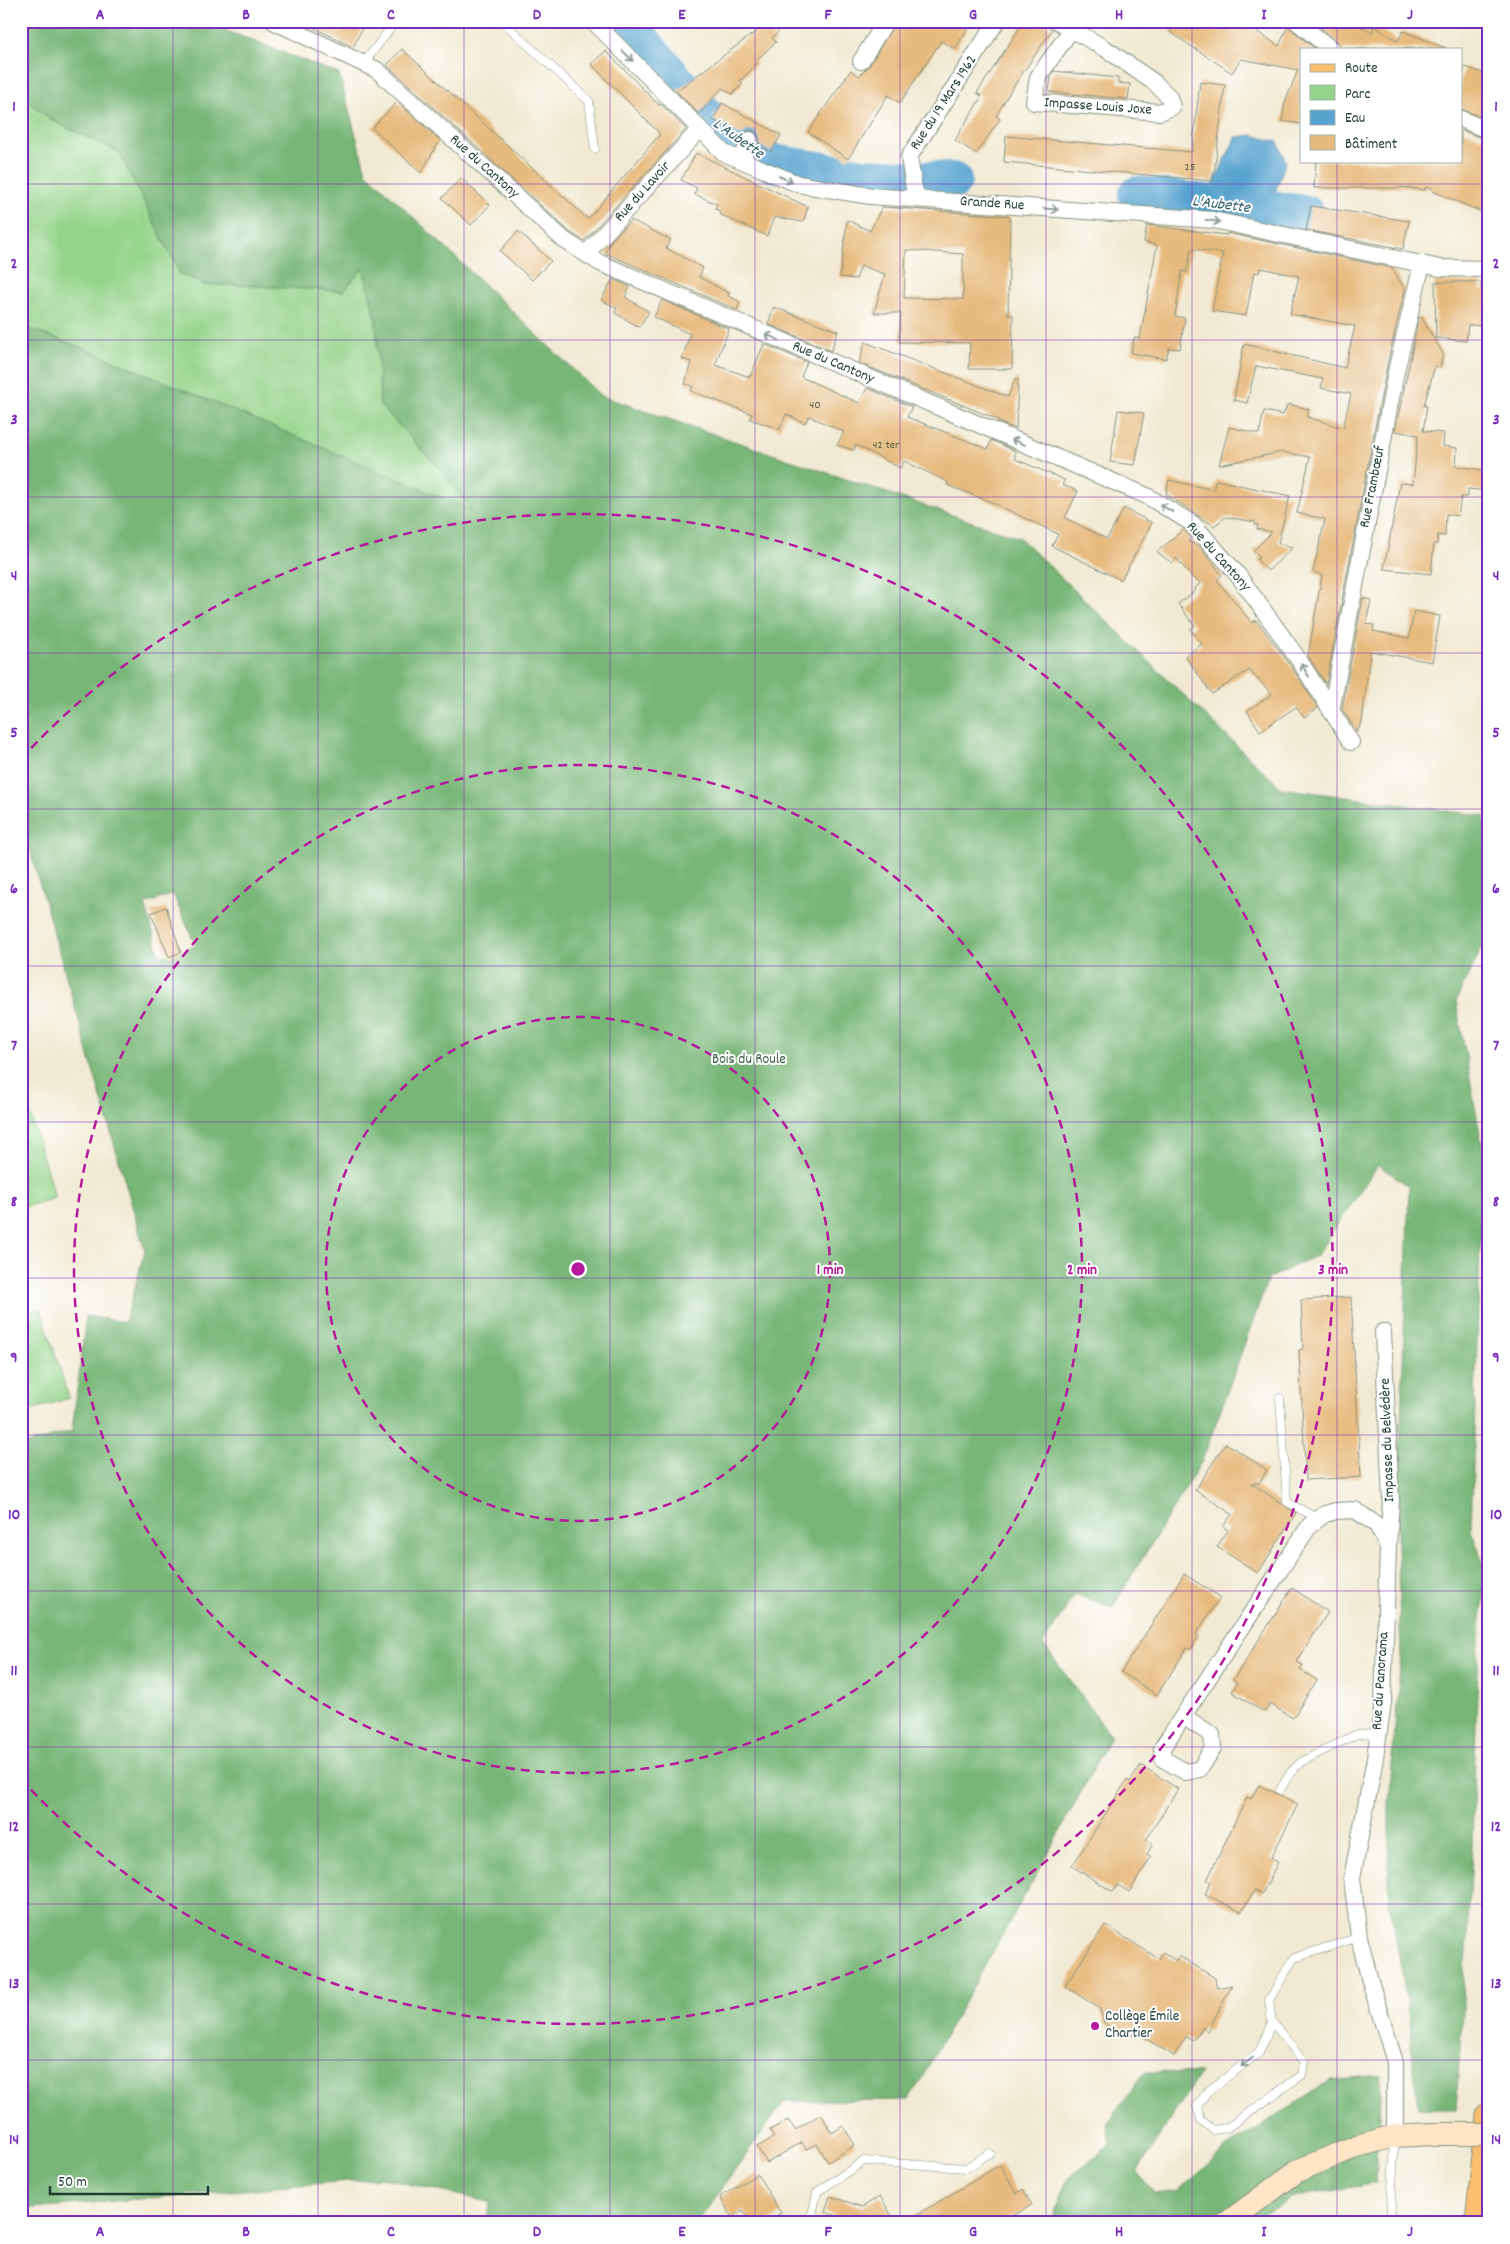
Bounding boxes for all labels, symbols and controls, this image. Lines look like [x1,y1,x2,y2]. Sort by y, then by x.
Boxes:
text: A [96,4,105,27]
text: B [242,4,250,27]
text: C [387,4,395,27]
text: D [533,4,542,27]
text: E [678,4,686,27]
text: F [824,4,832,27]
text: G [969,4,977,27]
text: H [1115,4,1123,27]
text: I [1262,4,1268,27]
text: J [1407,4,1413,27]
legend [1300,48,1462,162]
one-way arrow [622,49,634,62]
street label: Rue du 19 Mars 1962 [905,51,983,155]
text: Route [1345,58,1378,80]
text: Parc [1345,84,1370,106]
street label: Impasse Louis Joxe [1044,92,1153,122]
text: 1 [12,96,16,119]
text: 1 [1494,96,1498,119]
text: Eau [1345,108,1365,130]
water label: L'Aubette [708,113,769,166]
street label: Rue du Cantony [444,130,524,205]
text: Bâtiment [1345,134,1398,156]
street label: Rue du Lavoir [610,156,677,227]
house number: 25 [1185,159,1195,176]
one-way arrow [778,175,793,185]
water label: L'Aubette [1191,190,1252,220]
street label: Grande Rue [959,191,1025,217]
one-way arrow [1043,204,1059,213]
one-way arrow [1205,216,1221,226]
text: 2 [11,253,18,276]
text: 2 [1493,253,1500,276]
one-way arrow [765,331,780,341]
street label: Rue du Cantony [789,336,878,391]
house number: 40 [809,397,821,414]
text: 3 [10,409,18,432]
text: 3 [1492,409,1500,432]
one-way arrow [1011,436,1026,445]
house number: 42 ter [872,437,900,454]
street label: Rue Frambœuf [1354,443,1392,530]
one-way arrow [1160,503,1174,513]
street label: Rue du Cantony [1181,517,1256,597]
text: 4 [11,565,17,588]
text: 4 [1493,565,1499,588]
one-way arrow [1300,663,1310,677]
text: 5 [10,722,18,745]
text: 5 [1492,722,1500,745]
text: 6 [10,878,18,901]
text: 6 [1492,878,1500,901]
text: 7 [11,1035,17,1058]
text: 7 [1493,1035,1499,1058]
park label: Bois du Roule [712,1049,786,1071]
text: 8 [11,1191,18,1214]
text: 8 [1493,1191,1500,1214]
centre of rings [569,1260,587,1278]
text: 1 min [817,1260,843,1282]
text: 2 min [1067,1260,1097,1282]
text: 3 min [1318,1260,1348,1282]
text: 9 [10,1347,18,1370]
text: 9 [1492,1347,1500,1370]
street label: Impasse du Belvédère [1375,1377,1401,1502]
text: 10 [8,1504,20,1527]
text: 10 [1490,1504,1502,1527]
street label: Rue du Panorama [1367,1630,1395,1731]
text: 11 [10,1660,18,1683]
text: 11 [1492,1660,1500,1683]
text: 12 [9,1816,19,1839]
text: 12 [1491,1816,1501,1839]
text: 13 [9,1973,19,1996]
text: 13 [1491,1973,1501,1996]
place label: Collège Émile Chartier [1105,2006,1180,2045]
marker: Collège Émile Chartier [1089,2020,1101,2032]
one-way arrow [1240,2057,1254,2067]
text: 14 [9,2129,19,2152]
text: 14 [1491,2129,1501,2152]
scale bar [50,2164,208,2196]
text: 50 m [58,2172,87,2194]
text: A [96,2221,105,2244]
text: B [242,2221,250,2244]
text: C [387,2221,395,2244]
text: D [533,2221,542,2244]
text: E [678,2221,686,2244]
text: F [824,2221,832,2244]
text: G [969,2221,977,2244]
text: H [1115,2221,1123,2244]
text: I [1262,2221,1268,2244]
text: J [1407,2221,1413,2244]

